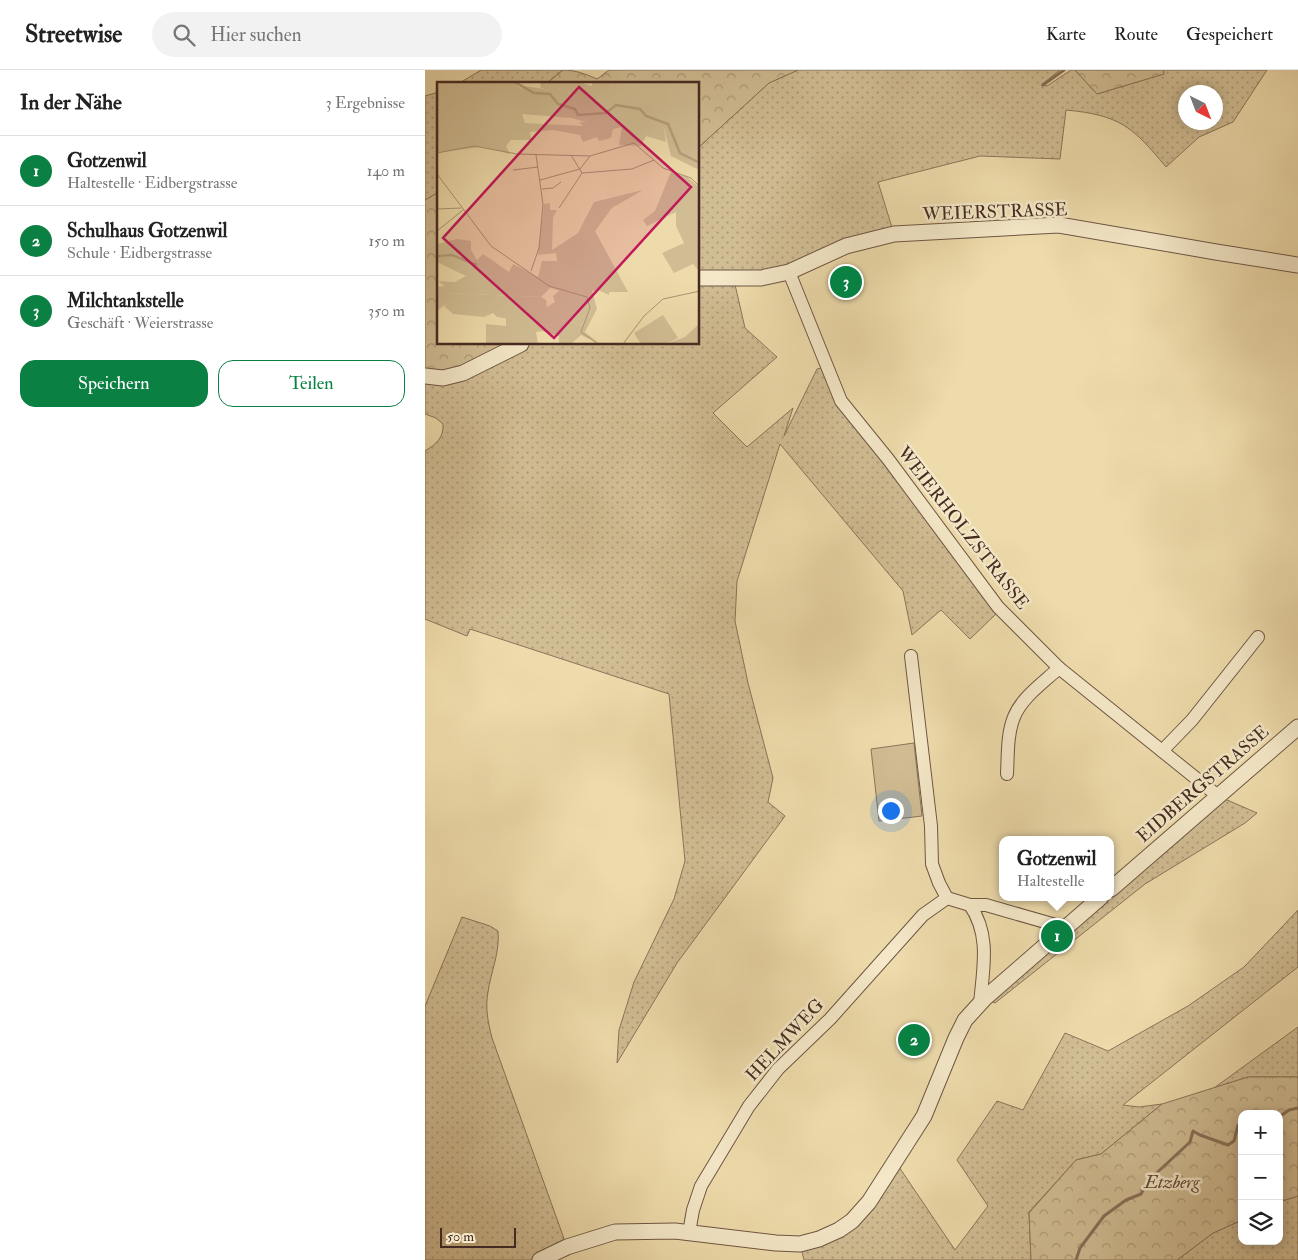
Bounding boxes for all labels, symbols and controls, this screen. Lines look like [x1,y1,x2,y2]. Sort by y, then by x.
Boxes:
search box [152,12,502,57]
text: Streetwise [25,19,122,50]
icon: search [170,21,198,49]
text: Hier suchen [210,23,302,47]
text: Karte [1046,23,1086,46]
text: Route [1114,23,1158,46]
text: Gespeichert [1186,23,1273,46]
inset map [437,82,700,345]
north arrow [1178,85,1223,130]
text: In der Nähe [20,89,122,116]
text: 3 Ergebnisse [325,93,405,113]
text: Gotzenwil [67,149,147,173]
text: 1 [33,161,39,181]
text: 140 m [367,161,405,181]
text: Haltestelle · Eidbergstrasse [67,173,237,193]
street label: WEIERSTRASSE [921,198,1068,226]
text: Schulhaus Gotzenwil [67,219,228,243]
text: 2 [32,231,40,251]
text: 150 m [368,231,405,251]
text: Schule · Eidbergstrasse [67,243,212,263]
pin: 3 [830,263,862,301]
text: Milchtankstelle [67,289,184,313]
text: 3 [33,301,39,321]
text: 350 m [368,301,405,321]
text: Geschäft · Weierstrasse [67,313,214,333]
button: Speichern [20,360,208,407]
button: Teilen [218,360,405,407]
street label: WEIERHOLZSTRASSE [892,441,1034,614]
street label: EIDBERGSTRASSE [1132,720,1274,848]
your location [878,798,904,824]
popup [999,836,1114,901]
text: Gotzenwil [1017,847,1096,871]
text: Haltestelle [1017,871,1084,891]
pin: 1 [1041,917,1073,955]
street label: HELMWEG [741,994,829,1086]
pin: 2 [898,1021,930,1059]
map controls [1238,1110,1283,1245]
button: + [1238,1110,1283,1155]
button: − [1238,1155,1283,1200]
park label: Etzberg [1143,1171,1201,1194]
button: layers [1238,1200,1283,1245]
scale bar [440,1225,516,1248]
text: 50 m [447,1228,474,1245]

